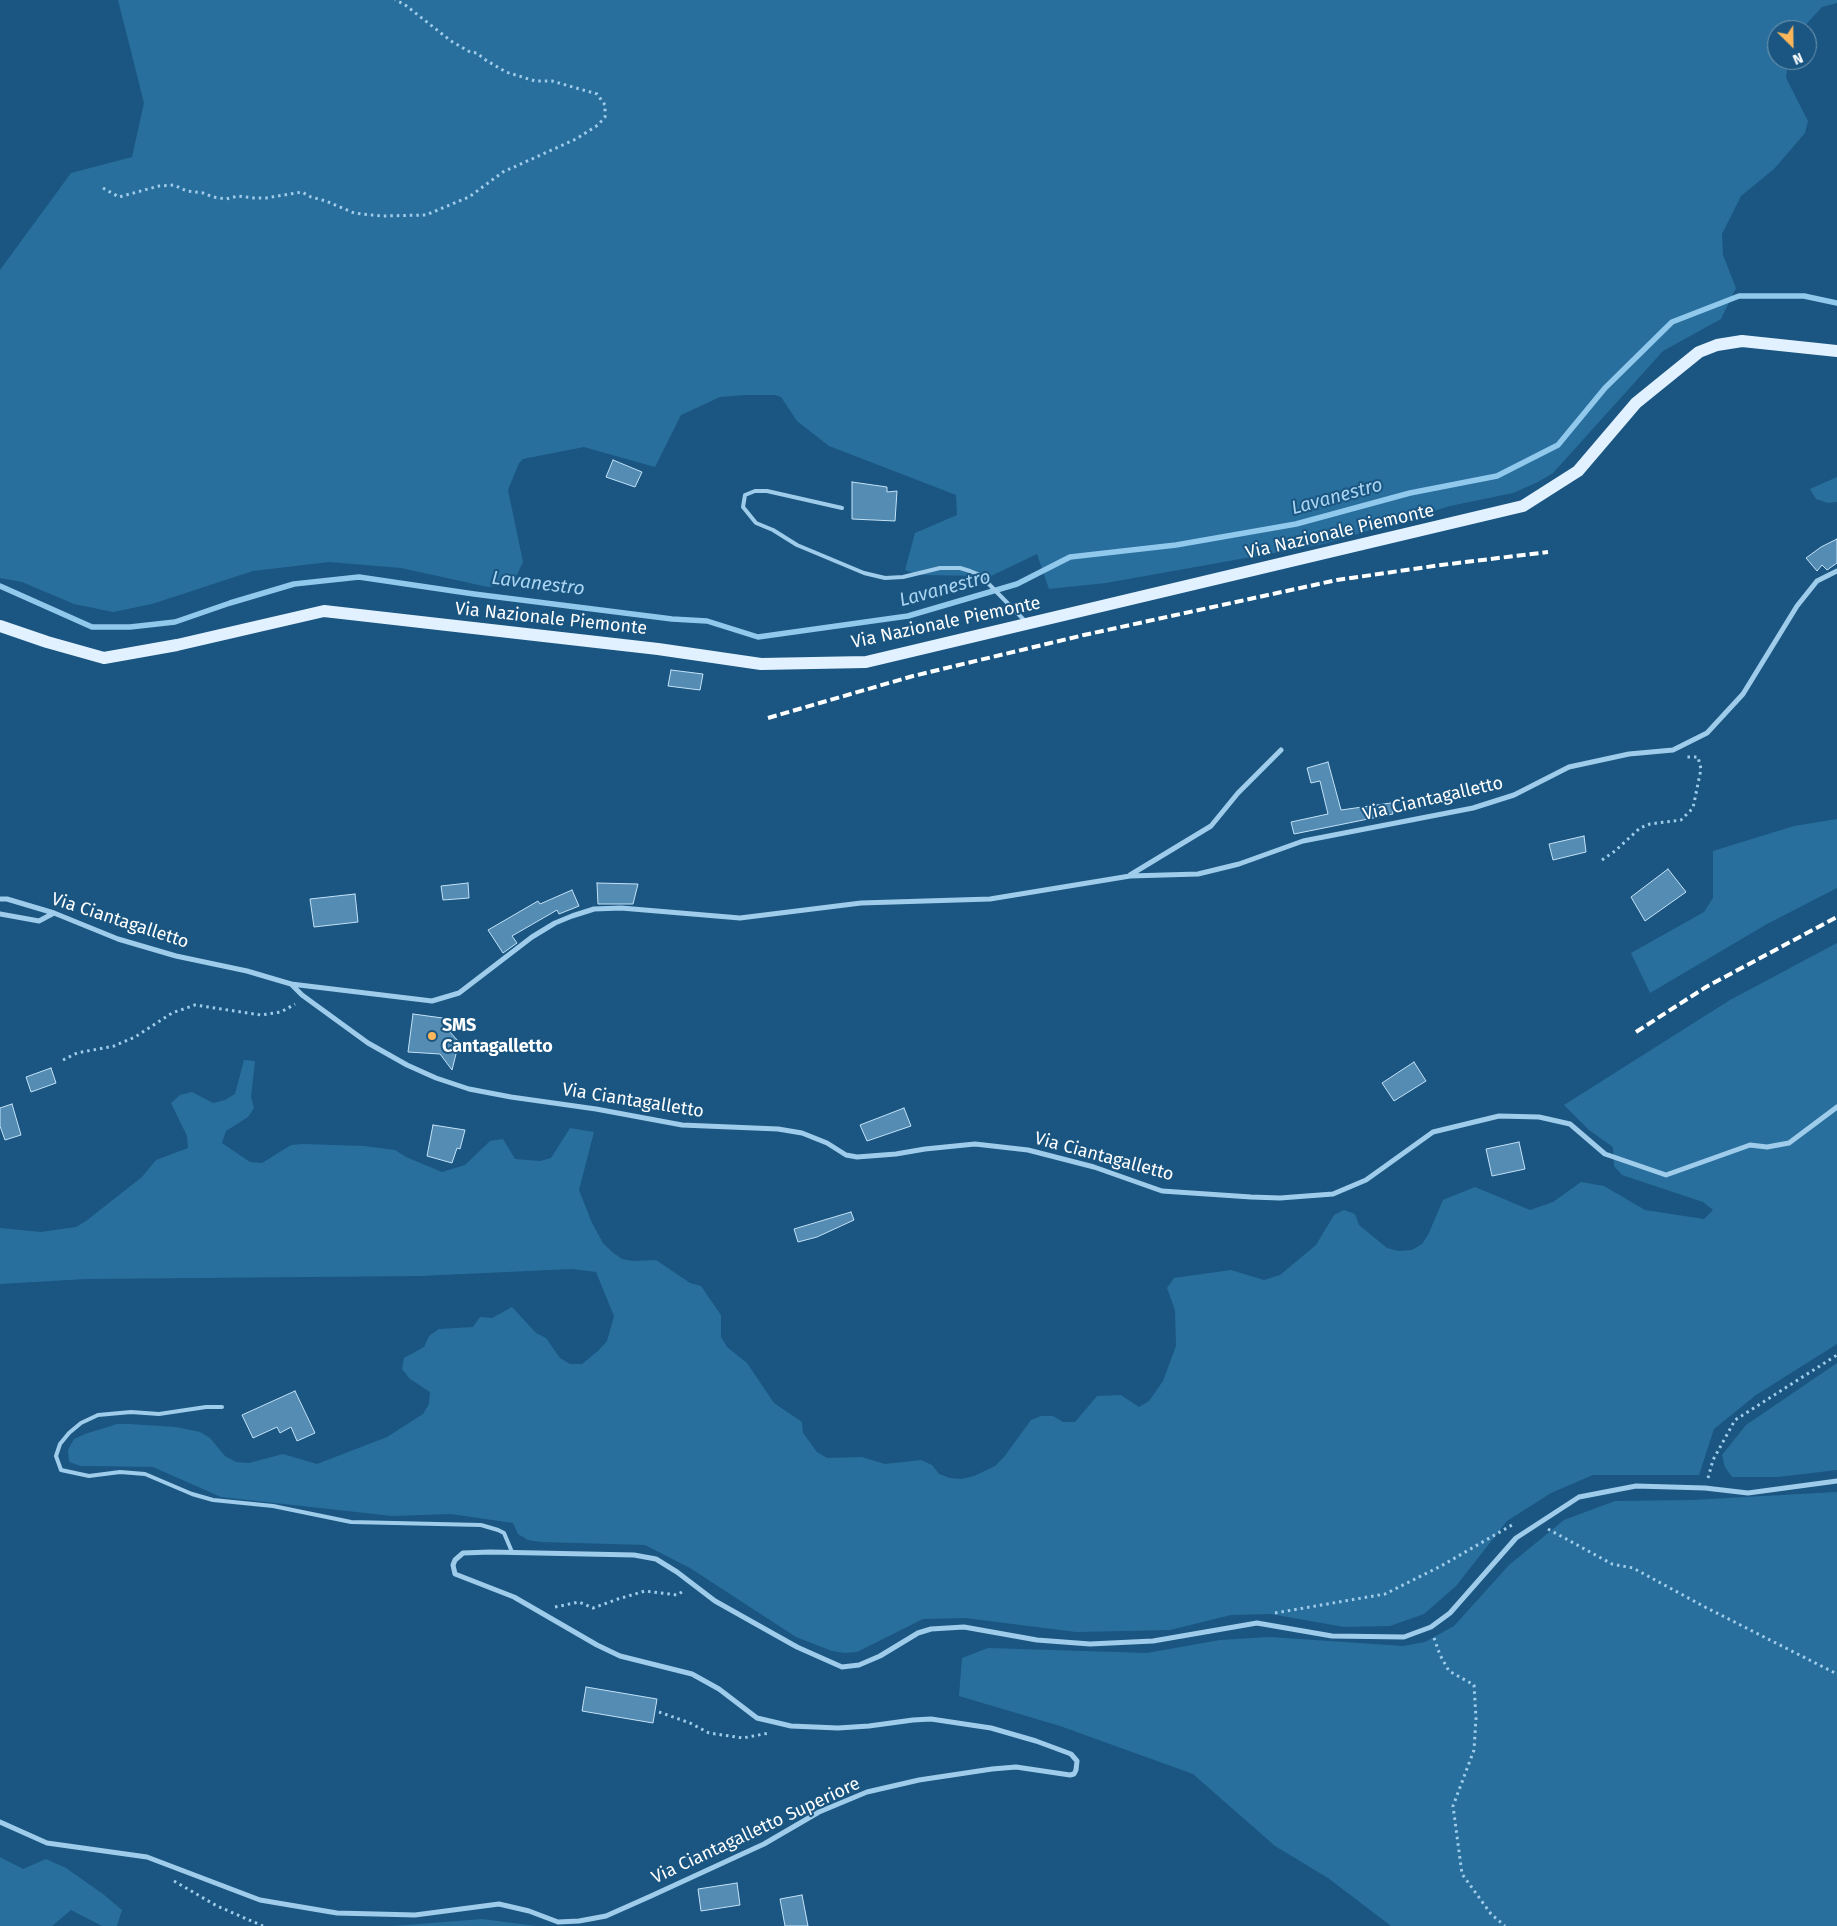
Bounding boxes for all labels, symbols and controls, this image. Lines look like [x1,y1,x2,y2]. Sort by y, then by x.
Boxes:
north arrow [1767,20,1817,70]
text: N [1790,49,1805,68]
water label: Lavanestro [1289,474,1385,520]
street label: Via Nazionale Piemonte [1244,500,1436,564]
water label: Lavanestro [897,566,993,612]
water label: Lavanestro [490,567,586,601]
street label: Via Nazionale Piemonte [849,592,1043,654]
street label: Via Nazionale Piemonte [454,598,648,640]
street label: Via Ciantagalletto [1361,772,1505,826]
street label: Via Ciantagalletto [49,889,191,953]
place label: SMS Cantagalletto [442,1015,553,1058]
marker: SMS Cantagalletto [426,1030,438,1042]
street label: Via Ciantagalletto [561,1079,705,1123]
street label: Via Ciantagalletto [1032,1128,1176,1186]
street label: Via Ciantagalletto Superiore [648,1773,864,1889]

